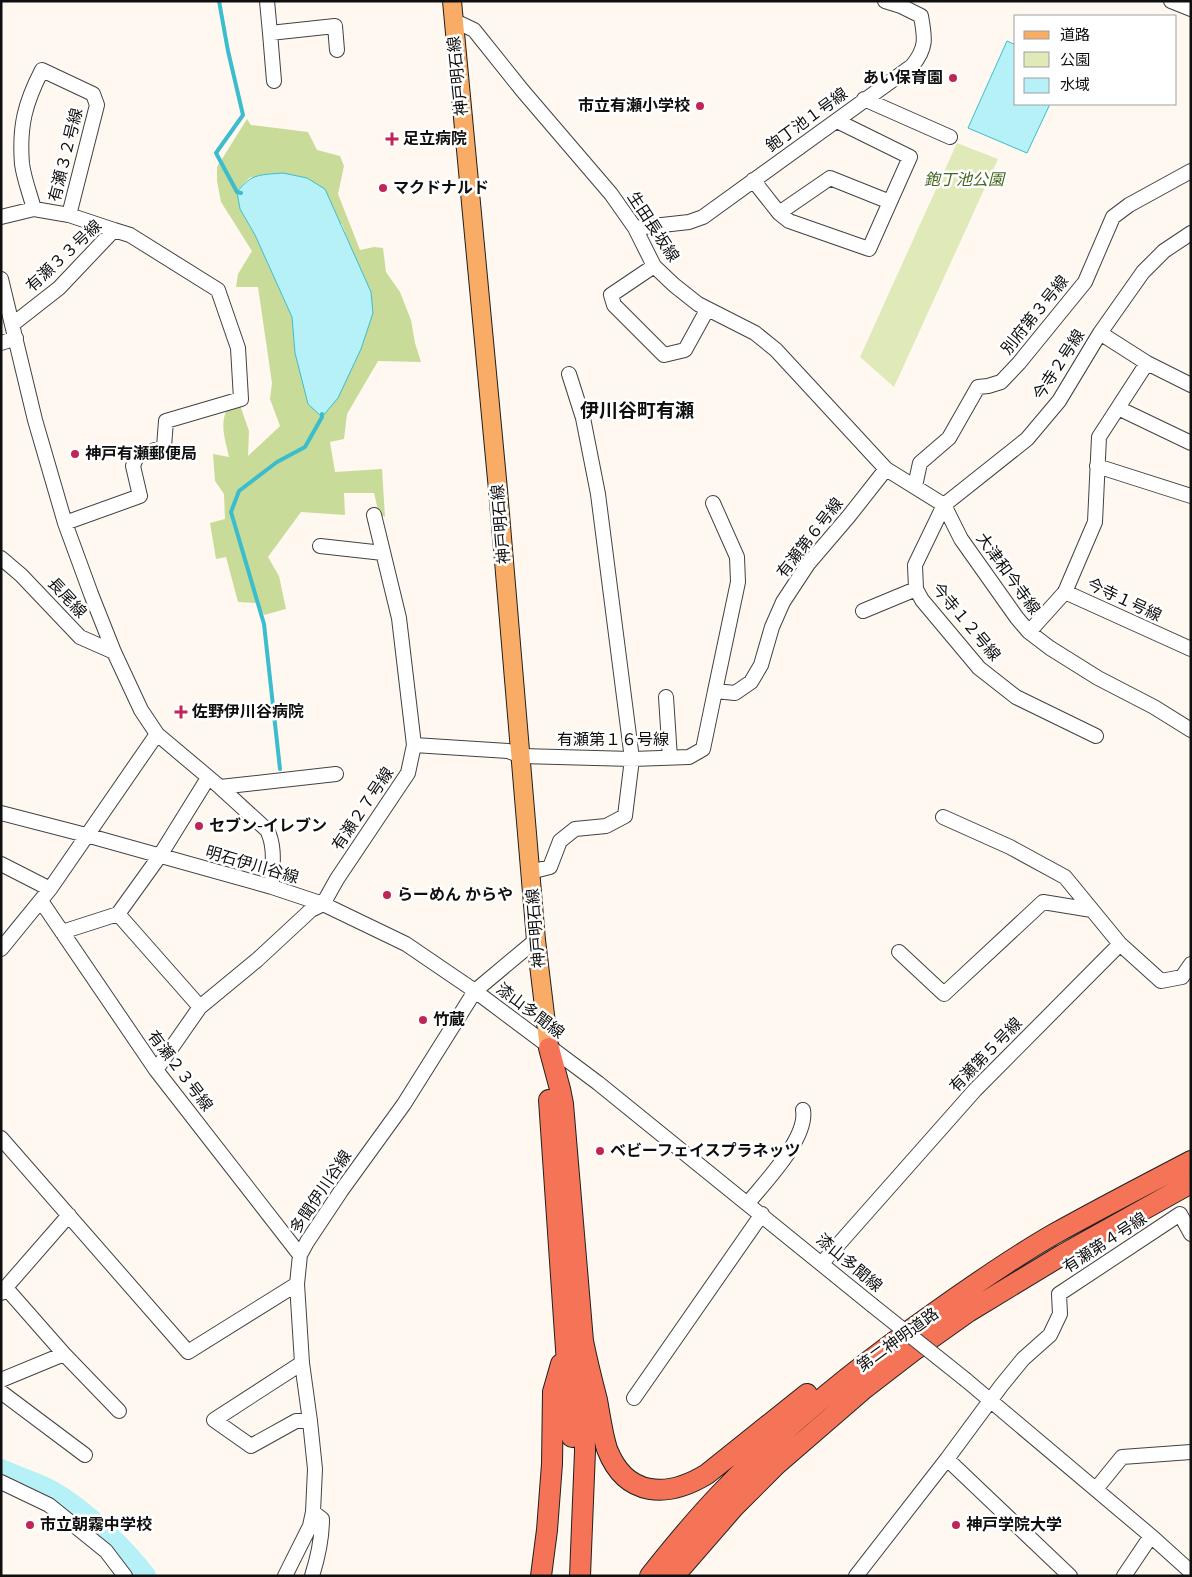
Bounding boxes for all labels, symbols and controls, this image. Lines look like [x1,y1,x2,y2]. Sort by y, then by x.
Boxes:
legend [1014,15,1177,105]
text: 道路 [1060,24,1090,47]
street label: 神戸明石線 [442,35,474,117]
text: 公園 [1060,49,1090,72]
place label: あい保育園 [863,66,943,90]
marker: あい保育園 [947,72,959,84]
text: 水域 [1060,74,1090,97]
street label: 鉋丁池１号線 [761,82,853,158]
place label: 市立有瀬小学校 [578,94,690,118]
marker: 市立有瀬小学校 [694,100,706,112]
street label: 有瀬３２号線 [43,106,89,204]
place label: 足立病院 [403,127,467,151]
marker: 足立病院 [385,132,399,146]
park label: 鉋丁池公園 [924,168,1006,192]
place label: マクドナルド [393,176,489,200]
marker: マクドナルド [377,182,389,194]
street label: 生田長坂線 [621,187,685,267]
street label: 有瀬３３号線 [21,214,107,298]
street label: 別府第３号線 [995,270,1075,360]
street label: 今寺２号線 [1027,325,1091,405]
district label: 伊川谷町有瀬 [580,397,694,426]
place label: 神戸有瀬郵便局 [85,442,197,466]
marker: 神戸有瀬郵便局 [69,448,81,460]
street label: 神戸明石線 [486,483,516,565]
street label: 有瀬第６号線 [771,493,849,583]
street label: 大津和今寺線 [970,528,1046,620]
street label: 長尾線 [42,572,92,624]
street label: 今寺１号線 [1083,572,1165,628]
street label: 今寺１２号線 [926,578,1006,666]
place label: 佐野伊川谷病院 [191,700,304,724]
marker: 佐野伊川谷病院 [174,705,188,719]
street label: 有瀬第１６号線 [557,728,669,752]
street label: 有瀬２７号線 [326,762,400,856]
place label: セブン-イレブン [209,814,327,838]
marker: セブン-イレブン [193,820,205,832]
street label: 明石伊川谷線 [203,840,301,890]
place label: らーめん からや [397,883,513,907]
street label: 神戸明石線 [521,887,551,969]
marker: らーめん からや [381,889,393,901]
street label: 漆山多聞線 [491,977,569,1045]
place label: 竹蔵 [433,1008,465,1032]
street label: 有瀬第５号線 [944,1012,1028,1098]
marker: 竹蔵 [417,1014,429,1026]
street label: 有瀬２３号線 [142,1025,218,1117]
place label: ベビーフェイスプラネッツ [610,1139,801,1163]
street label: 多聞伊川谷線 [284,1145,358,1239]
marker: ベビーフェイスプラネッツ [594,1145,606,1157]
street label: 有瀬第４号線 [1058,1207,1152,1279]
street label: 漆山多聞線 [811,1228,887,1298]
street label: 第二神明道路 [852,1302,944,1378]
place label: 市立朝霧中学校 [40,1513,152,1537]
place label: 神戸学院大学 [966,1513,1062,1537]
marker: 市立朝霧中学校 [24,1519,36,1531]
marker: 神戸学院大学 [950,1519,962,1531]

